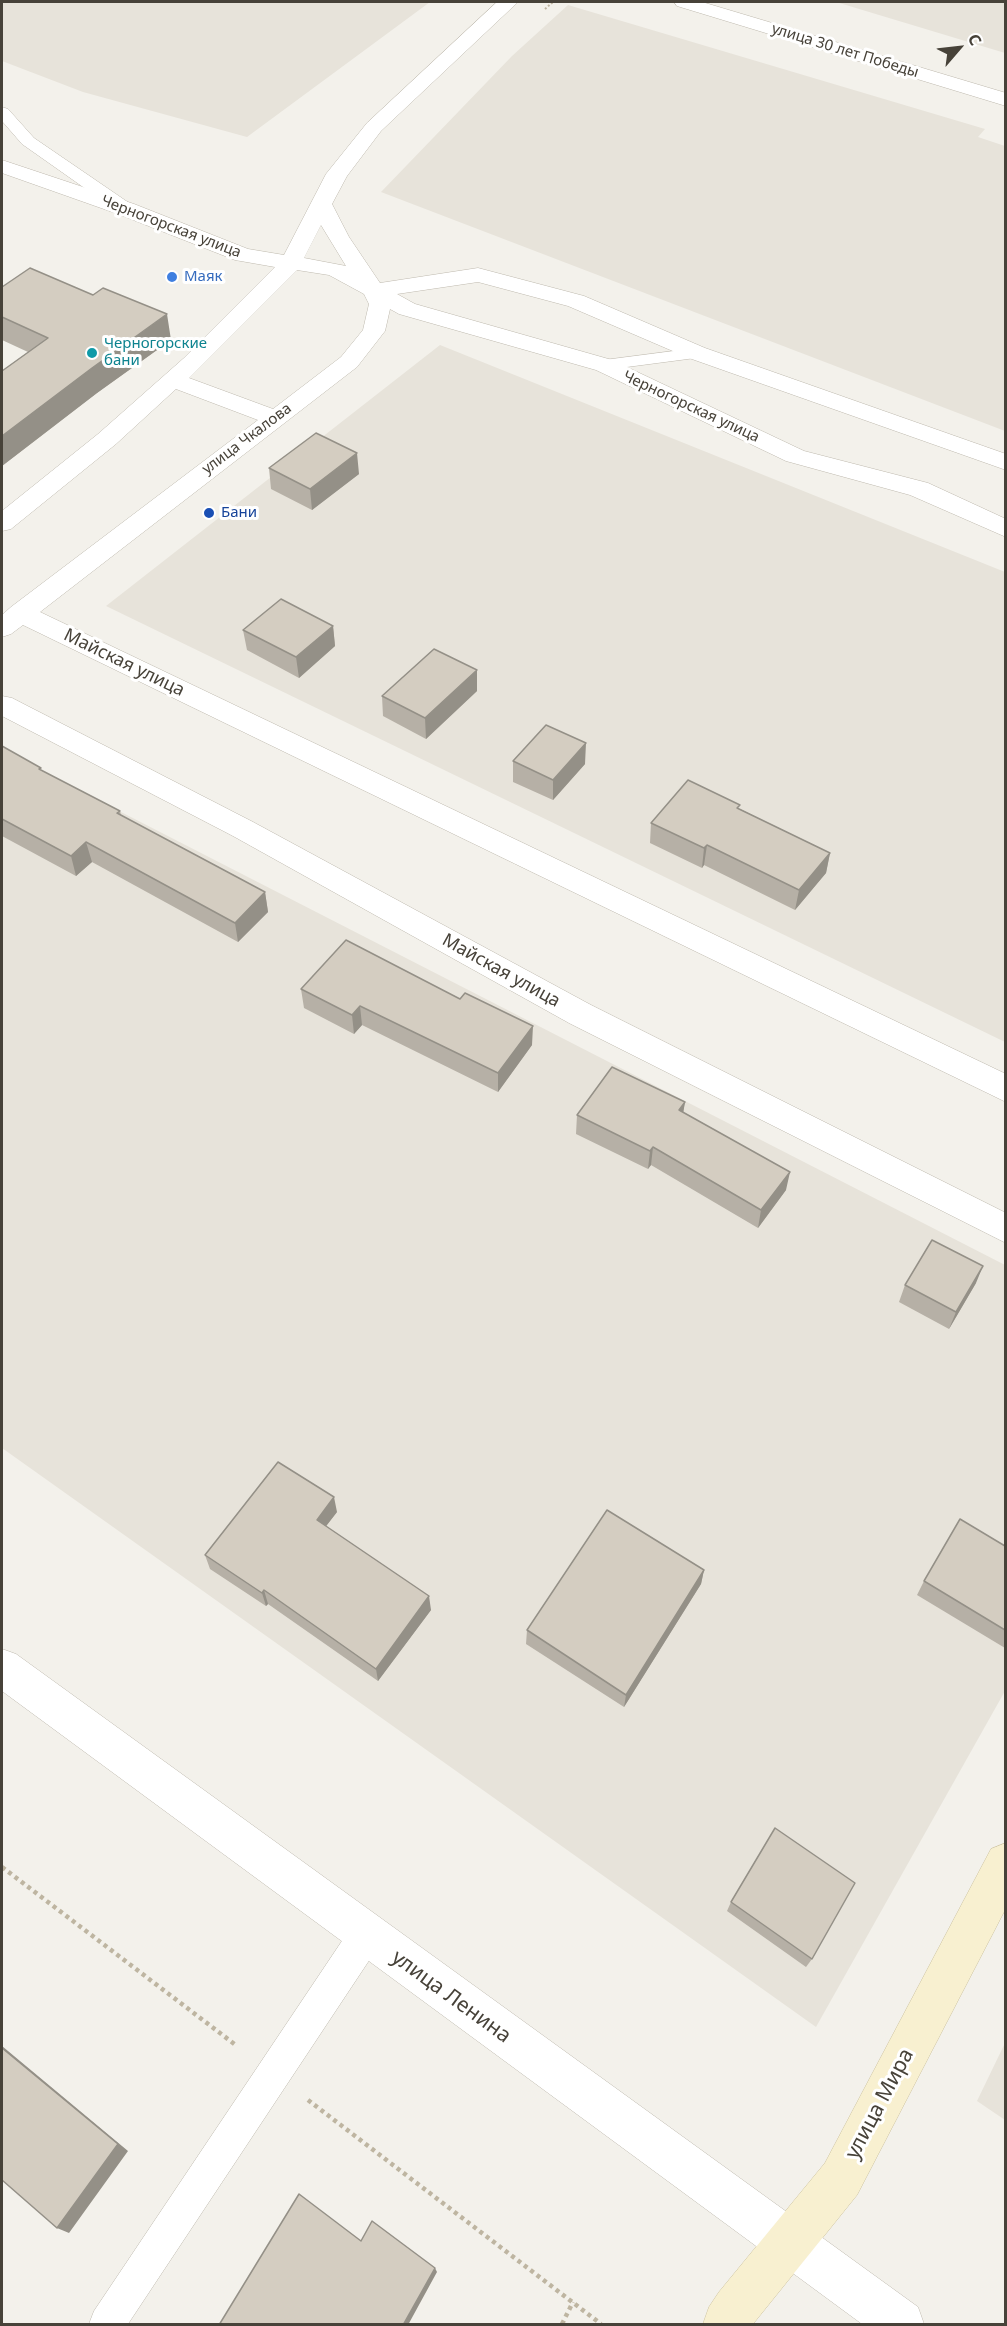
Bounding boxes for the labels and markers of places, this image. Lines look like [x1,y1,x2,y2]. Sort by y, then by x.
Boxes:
place label: Маяк [184,268,223,286]
marker: Маяк [165,270,179,284]
place label: Черногорские бани [104,335,207,370]
marker: Черногорские бани [85,346,99,360]
place label: Бани [221,504,257,522]
marker: Бани [202,506,216,520]

